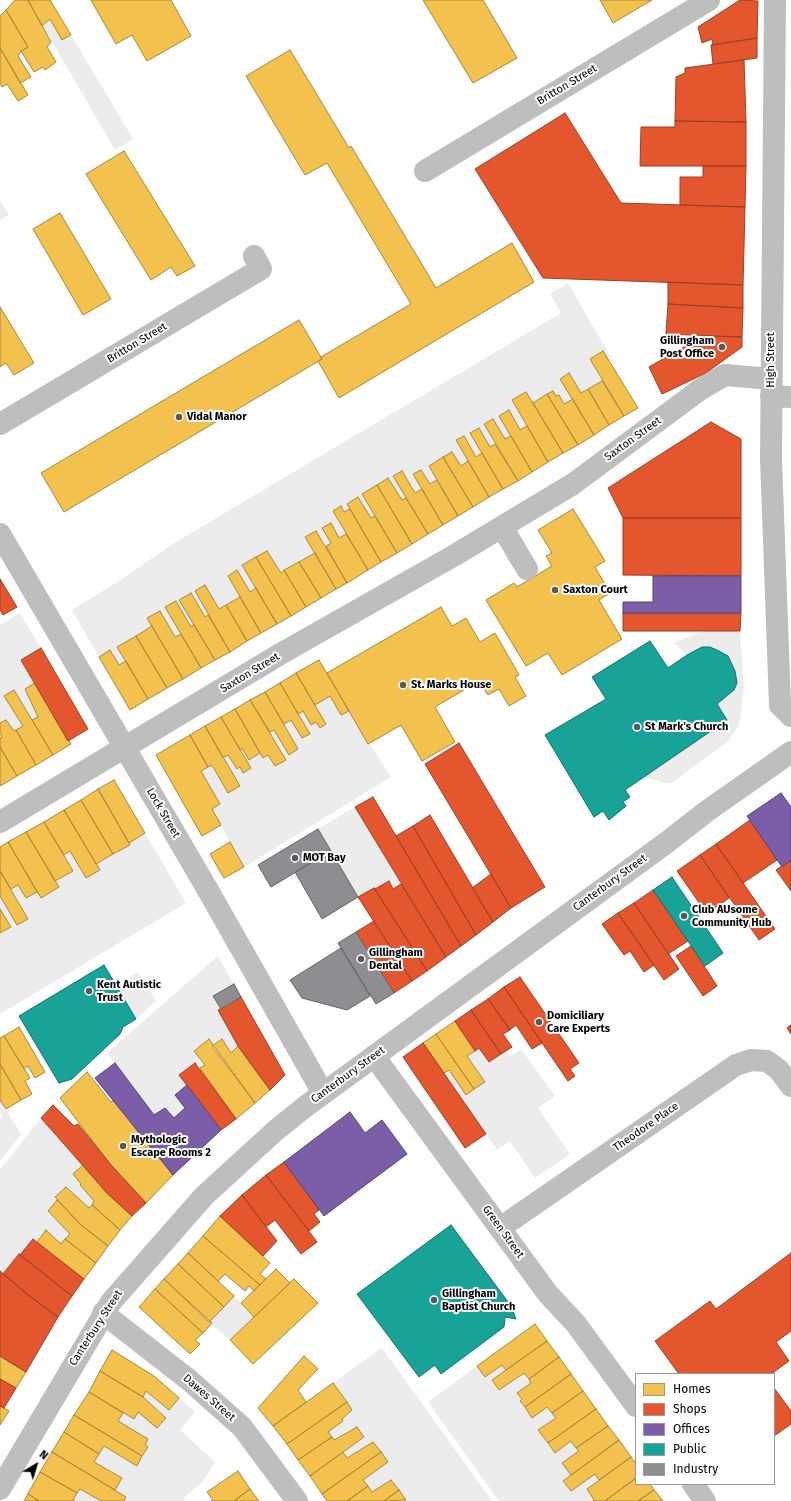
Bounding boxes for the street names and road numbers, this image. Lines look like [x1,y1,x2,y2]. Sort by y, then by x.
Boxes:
street label: Britton Street [535,62,599,108]
street label: Britton Street [105,320,169,366]
street label: High Street [764,332,778,388]
street label: Saxton Street [602,414,664,464]
street label: Saxton Street [218,650,282,696]
street label: Lock Street [143,786,183,840]
street label: Canterbury Street [571,852,649,914]
street label: Canterbury Street [309,1044,387,1106]
street label: Theodore Place [611,1100,681,1154]
street label: Green Street [479,1203,527,1261]
street label: Canterbury Street [67,1288,125,1368]
street label: Dawes Street [180,1372,238,1424]

